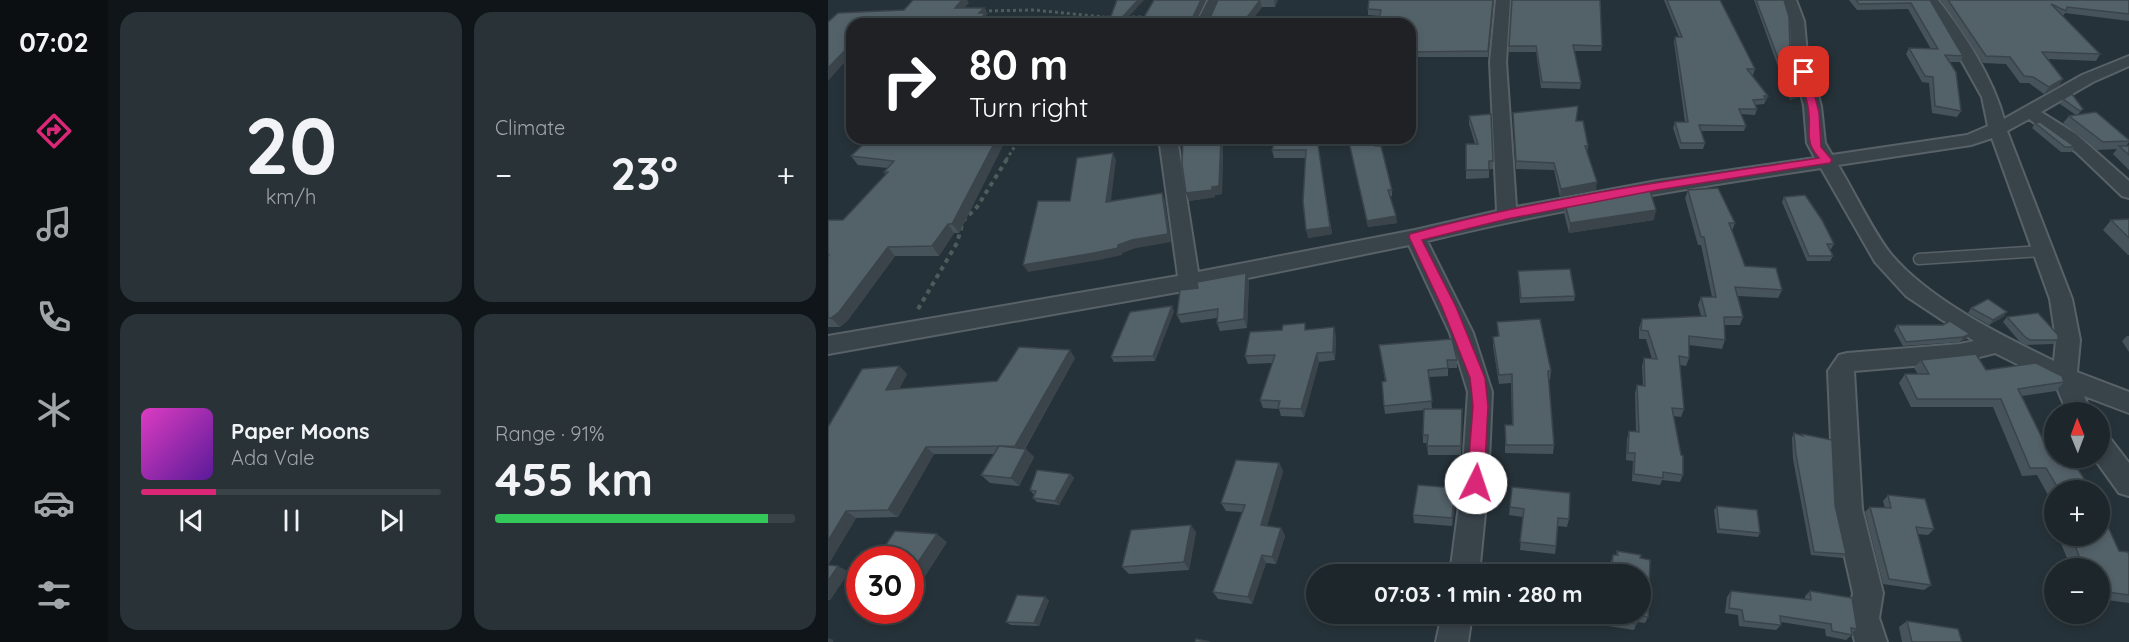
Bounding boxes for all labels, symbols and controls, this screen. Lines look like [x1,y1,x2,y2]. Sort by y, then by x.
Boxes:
text: 07:02 [19,25,89,59]
text: 80 m [969,38,1068,91]
icon: right [870,42,948,120]
pin [1778,46,1829,97]
icon: arrive [1787,55,1820,88]
text: Turn right [969,90,1088,124]
text: 20 [245,96,337,194]
icon: directions [33,110,75,152]
text: Climate [495,115,565,140]
text: 23° [611,145,678,201]
text: − [495,154,512,195]
text: + [776,154,795,195]
text: km/h [266,184,316,209]
icon: music [33,203,75,245]
icon: phone [33,296,75,338]
icon: climate [33,389,75,431]
north arrow [2044,402,2110,468]
map controls [2044,402,2110,624]
text: Paper Moons [231,417,370,445]
text: Range · 91% [495,421,605,446]
text: Ada Vale [231,445,315,470]
text: 455 km [495,451,653,507]
position arrow [1444,451,1508,515]
button: + [2044,480,2110,546]
icon: car [33,482,75,524]
icon: previous [175,504,208,537]
icon: pause [275,504,308,537]
icon: next [375,504,408,537]
speed limit sign: 30 [846,546,924,624]
button: − [2044,558,2110,624]
icon: filters [33,574,75,616]
text: 07:03 · 1 min · 280 m [1374,580,1583,608]

